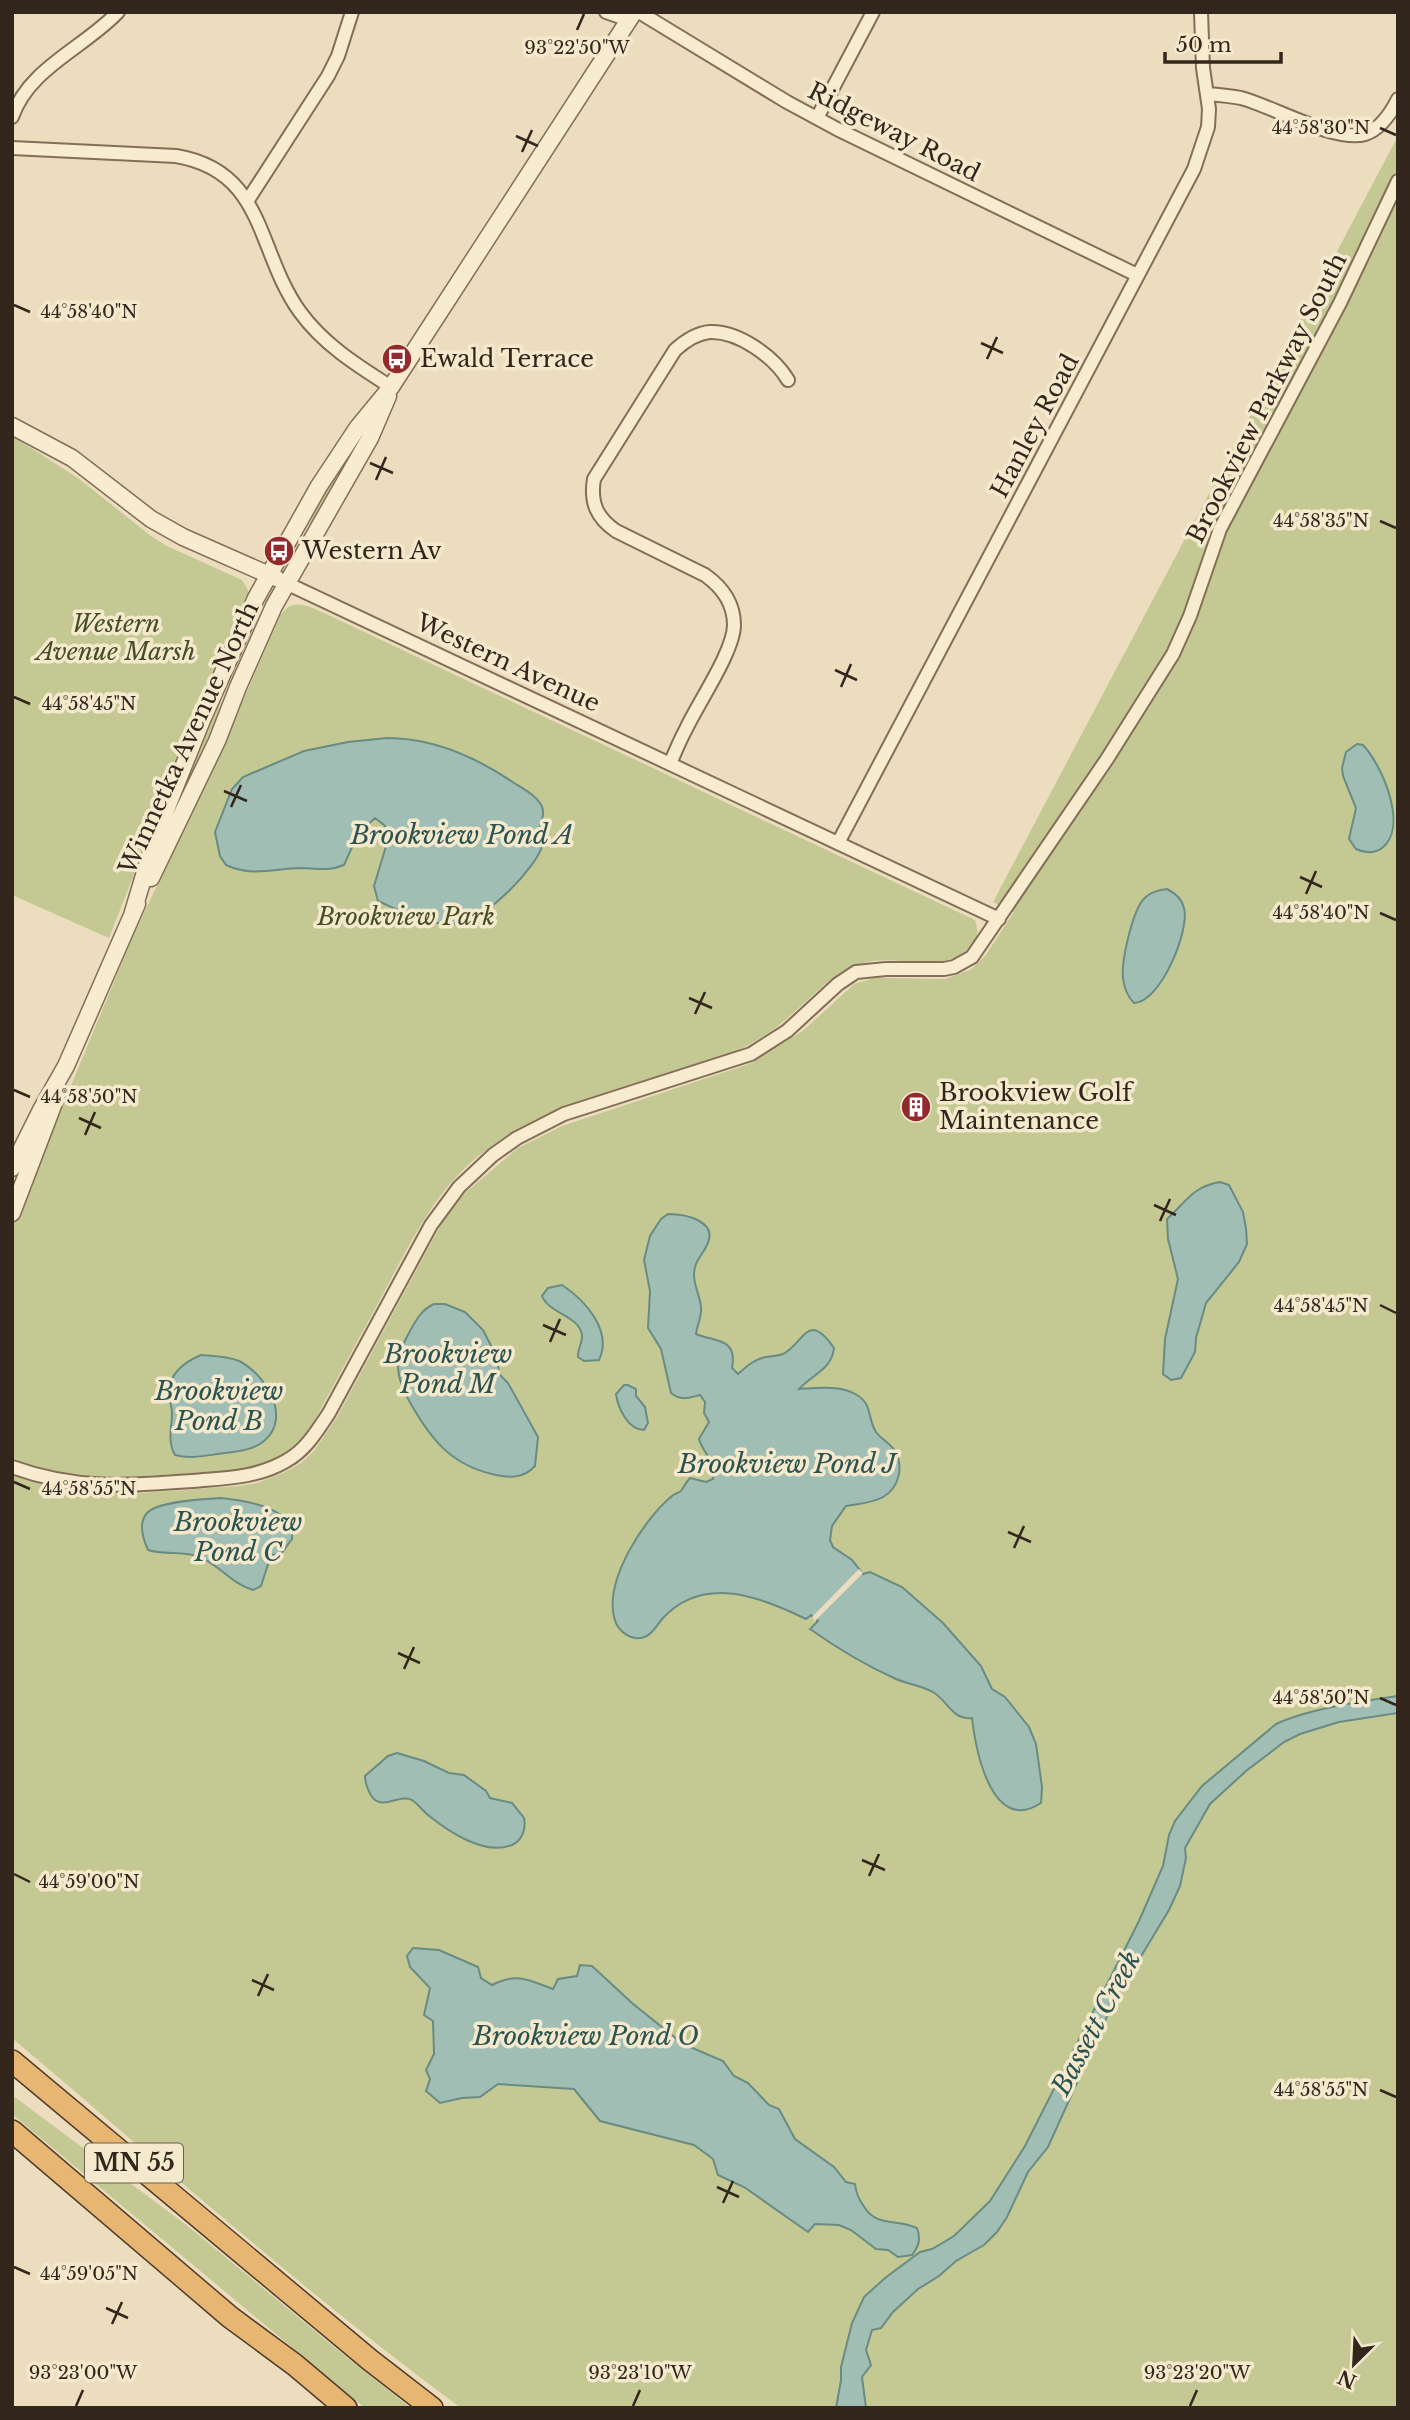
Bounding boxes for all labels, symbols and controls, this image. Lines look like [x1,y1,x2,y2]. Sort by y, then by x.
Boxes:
scale bar [1165,21,1280,65]
text: 50 m [1176,32,1232,58]
text: 93°22'50"W [524,37,631,59]
street label: Ridgeway Road [803,76,985,187]
text: 44°58'30"N [1272,117,1370,139]
street label: Brookview Parkway South [1181,248,1353,548]
text: 44°58'40"N [40,301,138,323]
bus stop icon: Ewald Terrace [380,342,414,376]
place label: Ewald Terrace [420,344,594,373]
street label: Hanley Road [985,349,1085,503]
text: 44°58'35"N [1273,510,1369,532]
bus stop icon: Western Av [262,534,296,568]
place label: Western Av [301,536,442,565]
street label: Winnetka Avenue North [112,597,265,880]
street label: Western Avenue [411,607,605,718]
park label: Western Avenue Marsh [33,609,196,666]
text: 44°58'45"N [42,693,136,715]
water label: Brookview Pond A [349,819,574,851]
park label: Brookview Park [316,902,495,931]
text: 44°58'40"N [1272,902,1370,924]
place label: Brookview Golf Maintenance [939,1078,1135,1135]
text: 44°58'50"N [40,1086,138,1108]
building icon: Brookview Golf Maintenance [899,1090,933,1124]
text: 44°58'45"N [1274,1295,1368,1317]
water label: Brookview Pond M [383,1338,512,1400]
water label: Brookview Pond B [154,1375,283,1437]
water label: Brookview Pond J [677,1448,899,1480]
text: 44°58'55"N [42,1478,136,1500]
water label: Brookview Pond C [173,1506,302,1568]
text: 44°58'50"N [1272,1687,1370,1709]
text: 44°59'00"N [39,1871,139,1893]
water label: Bassett Creek [1044,1945,1147,2101]
water label: Brookview Pond O [472,2020,699,2052]
text: 44°58'55"N [1274,2079,1368,2101]
road number: MN 55 [85,2144,183,2182]
text: 44°59'05"N [40,2263,138,2285]
north arrow [1319,2329,1389,2399]
text: 93°23'00"W [29,2362,138,2384]
text: 93°23'10"W [588,2362,693,2384]
text: 93°23'20"W [1144,2362,1251,2384]
text: N [1334,2365,1360,2393]

